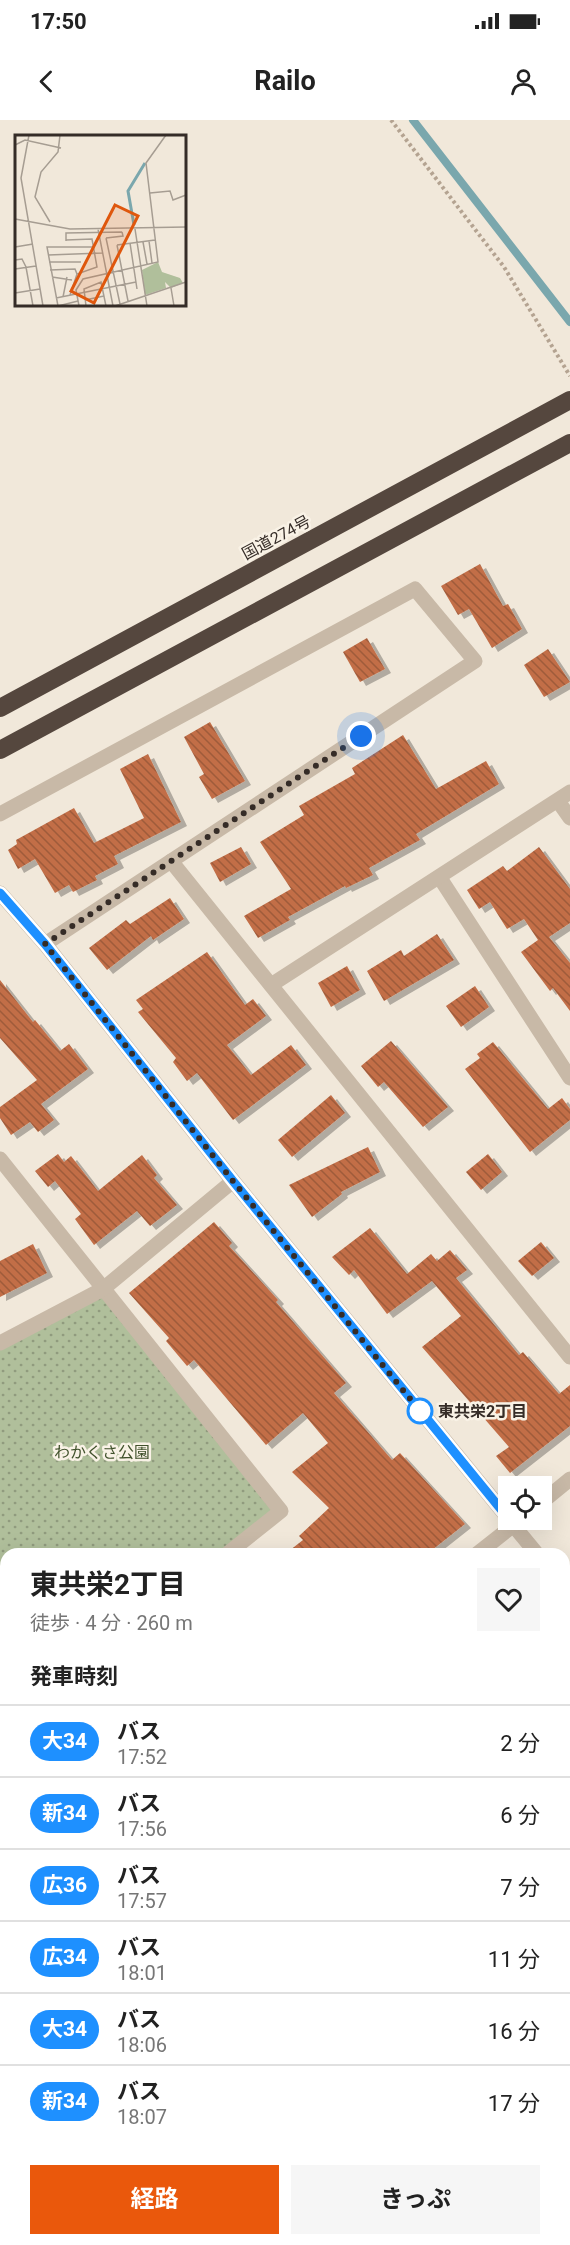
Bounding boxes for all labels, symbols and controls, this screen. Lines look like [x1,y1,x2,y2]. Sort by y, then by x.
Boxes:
text: 17:50 [30,9,87,34]
icon: back [30,65,63,98]
text: Railo [254,65,316,97]
icon: person [507,65,540,98]
inset map [15,135,186,306]
street label: 国道274号 [239,511,314,563]
your location [346,721,376,751]
marker: 東共栄2丁目 [407,1398,433,1424]
place label: 東共栄2丁目 [438,1402,527,1421]
park label: わかくさ公園 [54,1443,150,1462]
map controls [498,1476,552,1530]
button: locate [498,1476,552,1530]
text: 東共栄2丁目 [30,1568,186,1601]
button: heart [477,1568,540,1631]
text: 徒歩 · 4 分 · 260 m [30,1611,193,1635]
text: 発車時刻 [30,1664,118,1689]
text: バス [117,1719,161,1744]
text: 大34 [42,1729,87,1753]
text: 2 分 [500,1731,540,1756]
text: 17:52 [117,1745,167,1769]
text: バス [117,1791,161,1816]
text: 新34 [42,1801,87,1825]
text: 6 分 [500,1803,540,1828]
text: 17:56 [117,1817,167,1841]
text: バス [117,1863,161,1888]
text: 広36 [42,1873,87,1897]
text: 7 分 [500,1875,540,1900]
text: 17:57 [117,1889,167,1913]
text: バス [117,1935,161,1960]
text: 広34 [42,1945,87,1969]
text: 11 分 [488,1947,540,1972]
text: 18:01 [117,1961,167,1985]
text: バス [117,2007,161,2032]
text: 大34 [42,2017,87,2041]
text: 16 分 [488,2019,540,2044]
text: 18:06 [117,2033,167,2057]
text: バス [117,2079,161,2104]
text: 新34 [42,2089,87,2113]
text: 17 分 [488,2091,540,2116]
text: 18:07 [117,2105,167,2129]
button: 経路 [30,2165,279,2234]
button: きっぷ [291,2165,540,2234]

